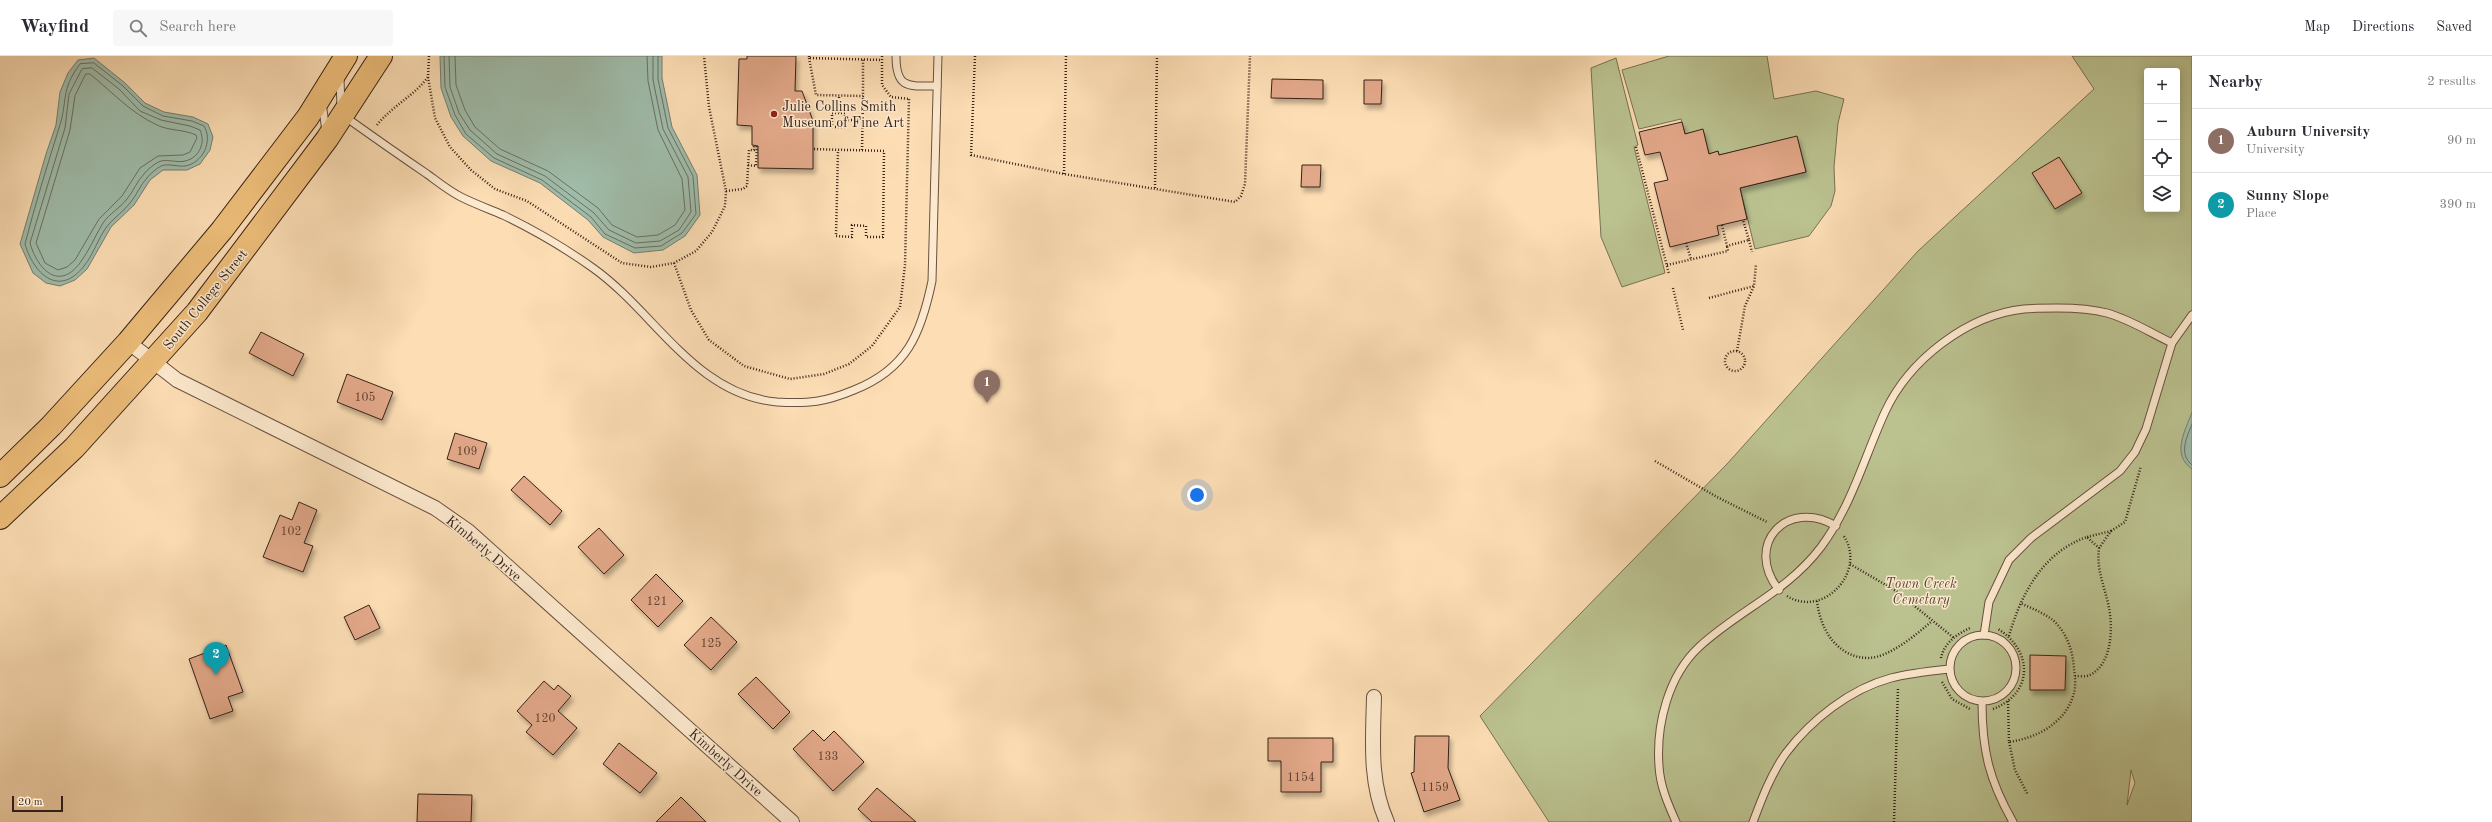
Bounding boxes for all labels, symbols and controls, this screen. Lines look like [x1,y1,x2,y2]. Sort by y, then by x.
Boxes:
search box [113,10,393,46]
icon: search [127,17,149,39]
text: Wayfind [20,18,89,37]
text: Search here [159,20,236,35]
text: Map [2304,20,2330,34]
text: Directions [2352,20,2414,34]
text: Saved [2436,20,2472,34]
map controls [2144,68,2180,212]
button: + [2144,68,2180,104]
text: Nearby [2208,74,2263,91]
text: 2 results [2427,75,2476,88]
place label: Julie Collins Smith Museum of Fine Art [782,100,904,130]
button: − [2144,104,2180,140]
marker: Julie Collins Smith Museum of Fine Art [769,109,779,119]
text: Auburn University [2246,125,2370,140]
text: 1 [2217,134,2225,147]
text: 90 m [2447,134,2476,147]
button: locate [2144,140,2180,176]
text: University [2246,143,2305,156]
button: layers [2144,176,2180,212]
text: Sunny Slope [2246,189,2329,204]
text: 2 [2217,198,2225,211]
text: 390 m [2439,198,2476,211]
text: Place [2246,207,2276,220]
street label: South College Street [161,247,251,353]
pin: 1 [974,370,1000,403]
house number: 105 [355,391,375,404]
house number: 109 [457,446,477,458]
your location [1187,485,1207,505]
street label: Kimberly Drive [443,513,524,584]
house number: 102 [281,526,301,538]
park label: Town Creek Cemetary [1885,577,1957,608]
house number: 121 [647,596,667,608]
house number: 125 [701,637,721,650]
pin: 2 [203,642,229,675]
house number: 120 [535,713,555,725]
street label: Kimberly Drive [686,726,765,799]
house number: 133 [818,751,838,763]
house number: 1154 [1287,771,1315,784]
house number: 1159 [1421,781,1449,794]
scale bar [12,794,63,813]
text: 20 m [18,797,43,808]

